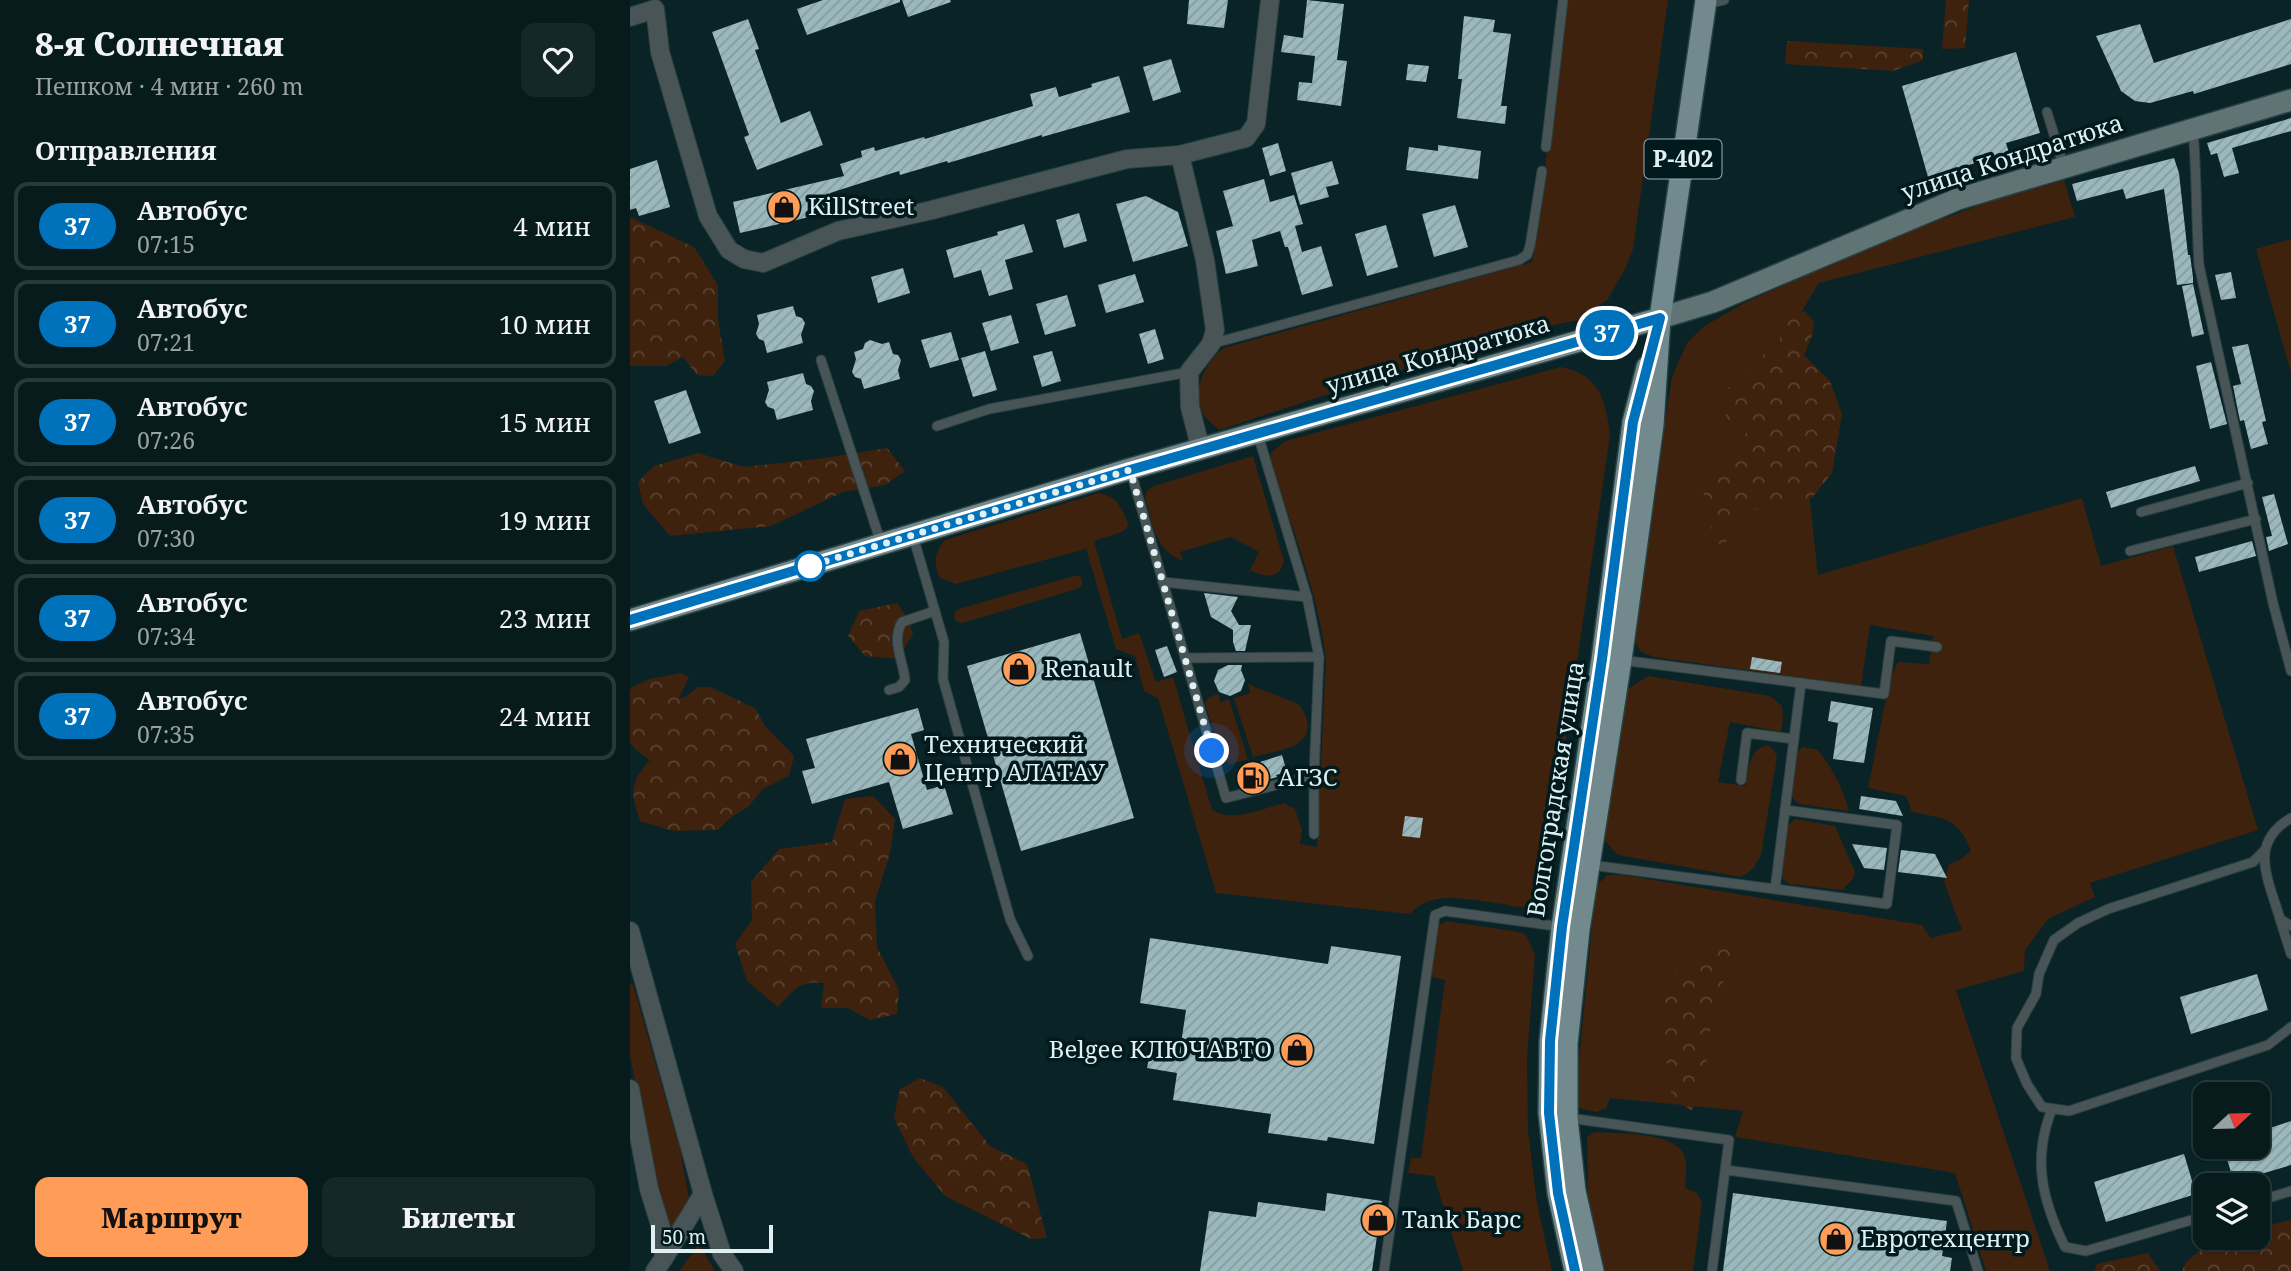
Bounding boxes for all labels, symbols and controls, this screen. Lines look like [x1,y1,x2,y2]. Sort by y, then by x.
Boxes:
text: 8-я Солнечная [35,21,284,66]
button: heart [521,23,595,97]
text: Пешком · 4 мин · 260 m [35,70,303,102]
street label: улица Кондратюка [1896,105,2127,208]
text: Отправления [35,132,217,168]
road number: Р-402 [1644,140,1722,178]
shop icon: KillStreet [765,188,803,226]
place label: KillStreet [808,189,914,222]
text: Автобус [137,192,247,228]
text: 4 мин [513,208,591,244]
text: 37 [64,209,91,242]
text: 07:15 [137,228,195,260]
text: Автобус [137,290,247,326]
text: 10 мин [499,306,591,342]
street label: улица Кондратюка [1322,306,1553,401]
text: 37 [64,307,91,340]
line badge: 37 [1576,310,1639,356]
text: 37 [1593,316,1621,349]
text: 07:21 [137,326,195,358]
text: Автобус [137,388,247,424]
text: 15 мин [499,404,591,440]
text: 37 [64,405,91,438]
text: 07:26 [137,424,195,456]
text: Автобус [137,486,247,522]
text: 19 мин [499,502,591,538]
text: 37 [64,503,91,536]
text: 07:30 [137,522,195,554]
unlabelled marker [795,551,825,581]
text: Автобус [137,584,247,620]
text: 23 мин [499,600,591,636]
text: 37 [64,601,91,634]
text: 07:34 [137,620,195,652]
shop icon: Renault [1000,650,1038,688]
place label: Renault [1044,651,1133,684]
street label: Волгоградская улица [1518,659,1591,919]
text: Автобус [137,682,247,718]
text: 24 мин [499,698,591,734]
text: 37 [64,699,91,732]
text: 07:35 [137,718,195,750]
place label: Технический Центр АЛАТАУ [924,727,1105,788]
your location [1194,733,1229,768]
shop icon: Технический Центр АЛАТАУ [881,740,919,778]
fuel station icon: АГЗС [1234,759,1272,797]
place label: АГЗС [1278,760,1337,793]
shop icon: Belgee КЛЮЧАВТО [1278,1031,1316,1069]
place label: Belgee КЛЮЧАВТО [1049,1032,1272,1065]
north arrow [2193,1082,2270,1158]
map controls [2193,1082,2270,1250]
button: layers [2193,1173,2270,1250]
button: Маршрут [35,1177,308,1257]
button: Билеты [322,1177,595,1257]
shop icon: Tank Барс [1359,1201,1397,1239]
place label: Tank Барс [1402,1202,1521,1235]
shop icon: Евротехцентр [1817,1220,1855,1258]
place label: Евротехцентр [1860,1221,2030,1254]
scale bar [651,1222,774,1254]
text: 50 m [662,1224,706,1250]

